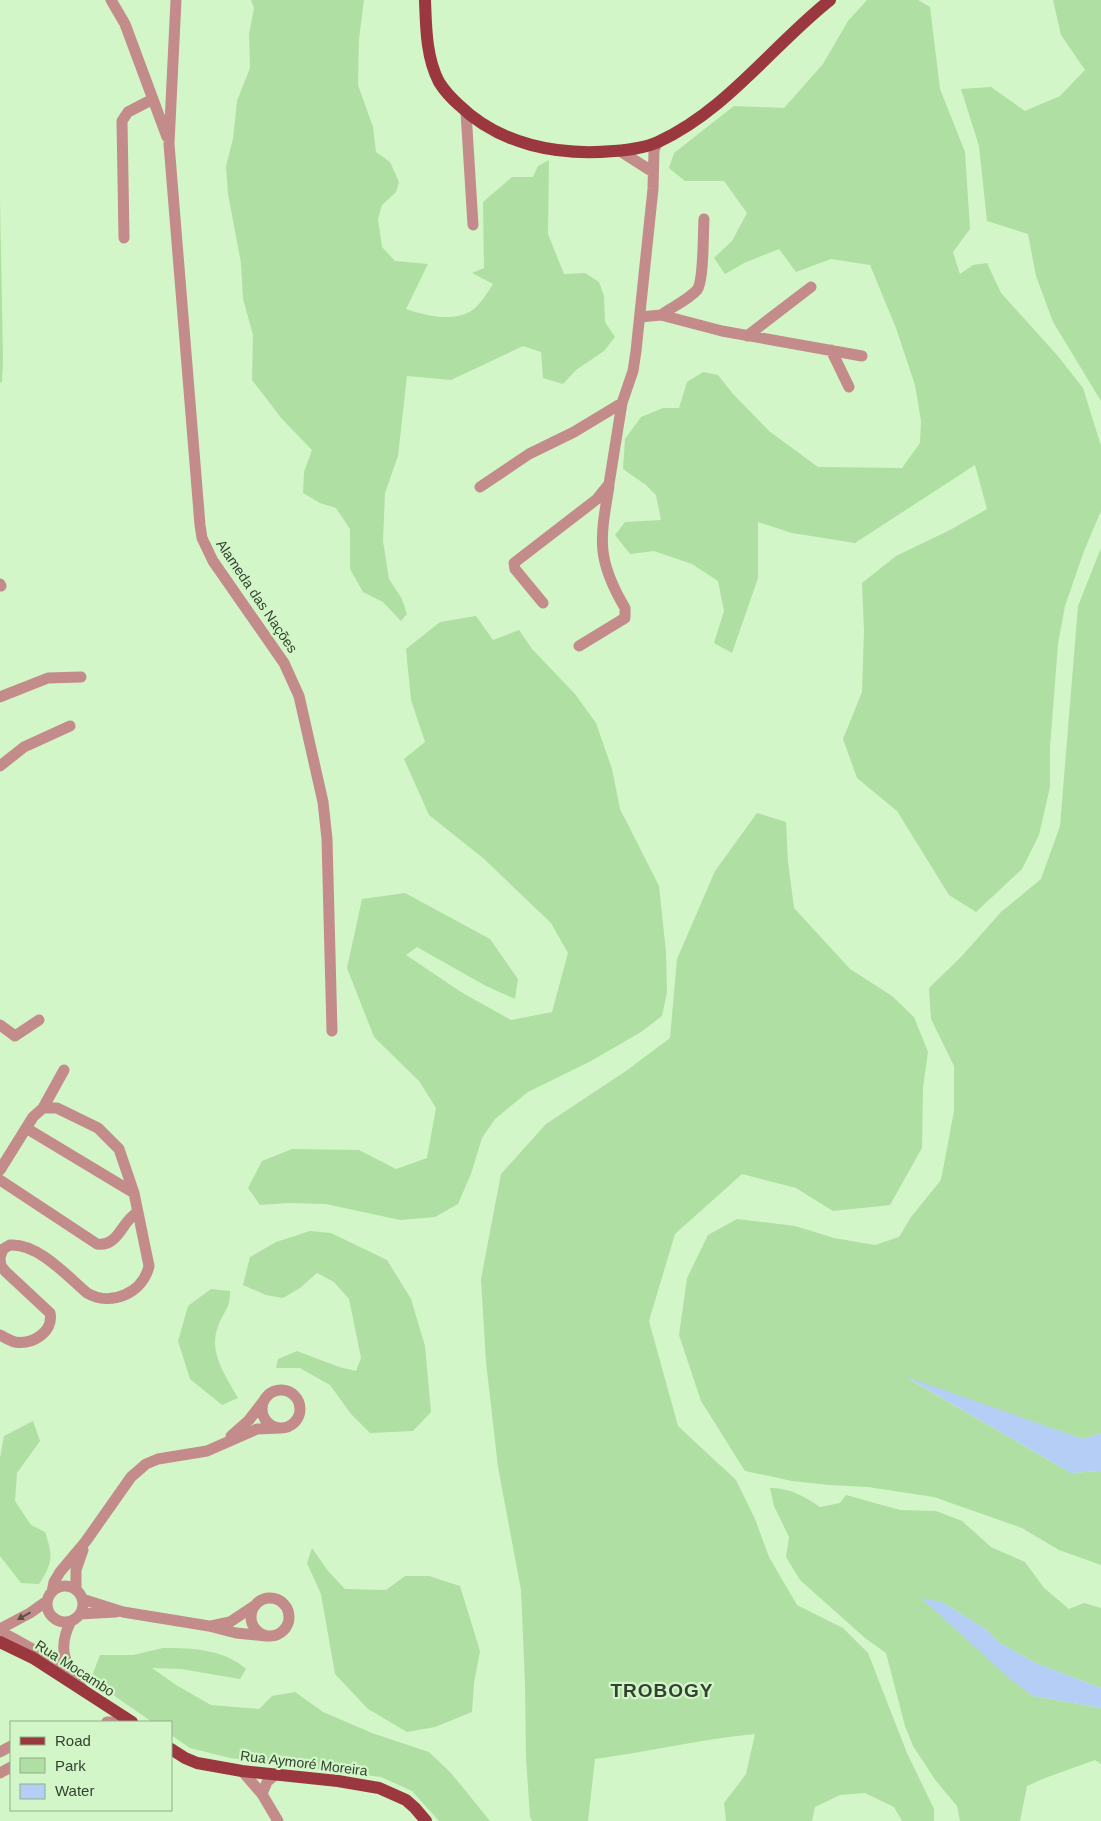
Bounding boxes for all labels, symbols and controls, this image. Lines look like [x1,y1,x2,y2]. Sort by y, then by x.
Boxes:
street label: Alameda das Nações [213,536,301,656]
one-way arrow [17,1612,31,1620]
street label: Rua Mocambo [32,1636,118,1700]
district label: TROBOGY [610,1680,714,1701]
legend [10,1721,172,1811]
text: Road [55,1732,91,1749]
street label: Rua Aymoré Moreira [239,1747,369,1779]
text: Park [55,1757,86,1774]
text: Water [55,1782,94,1799]

